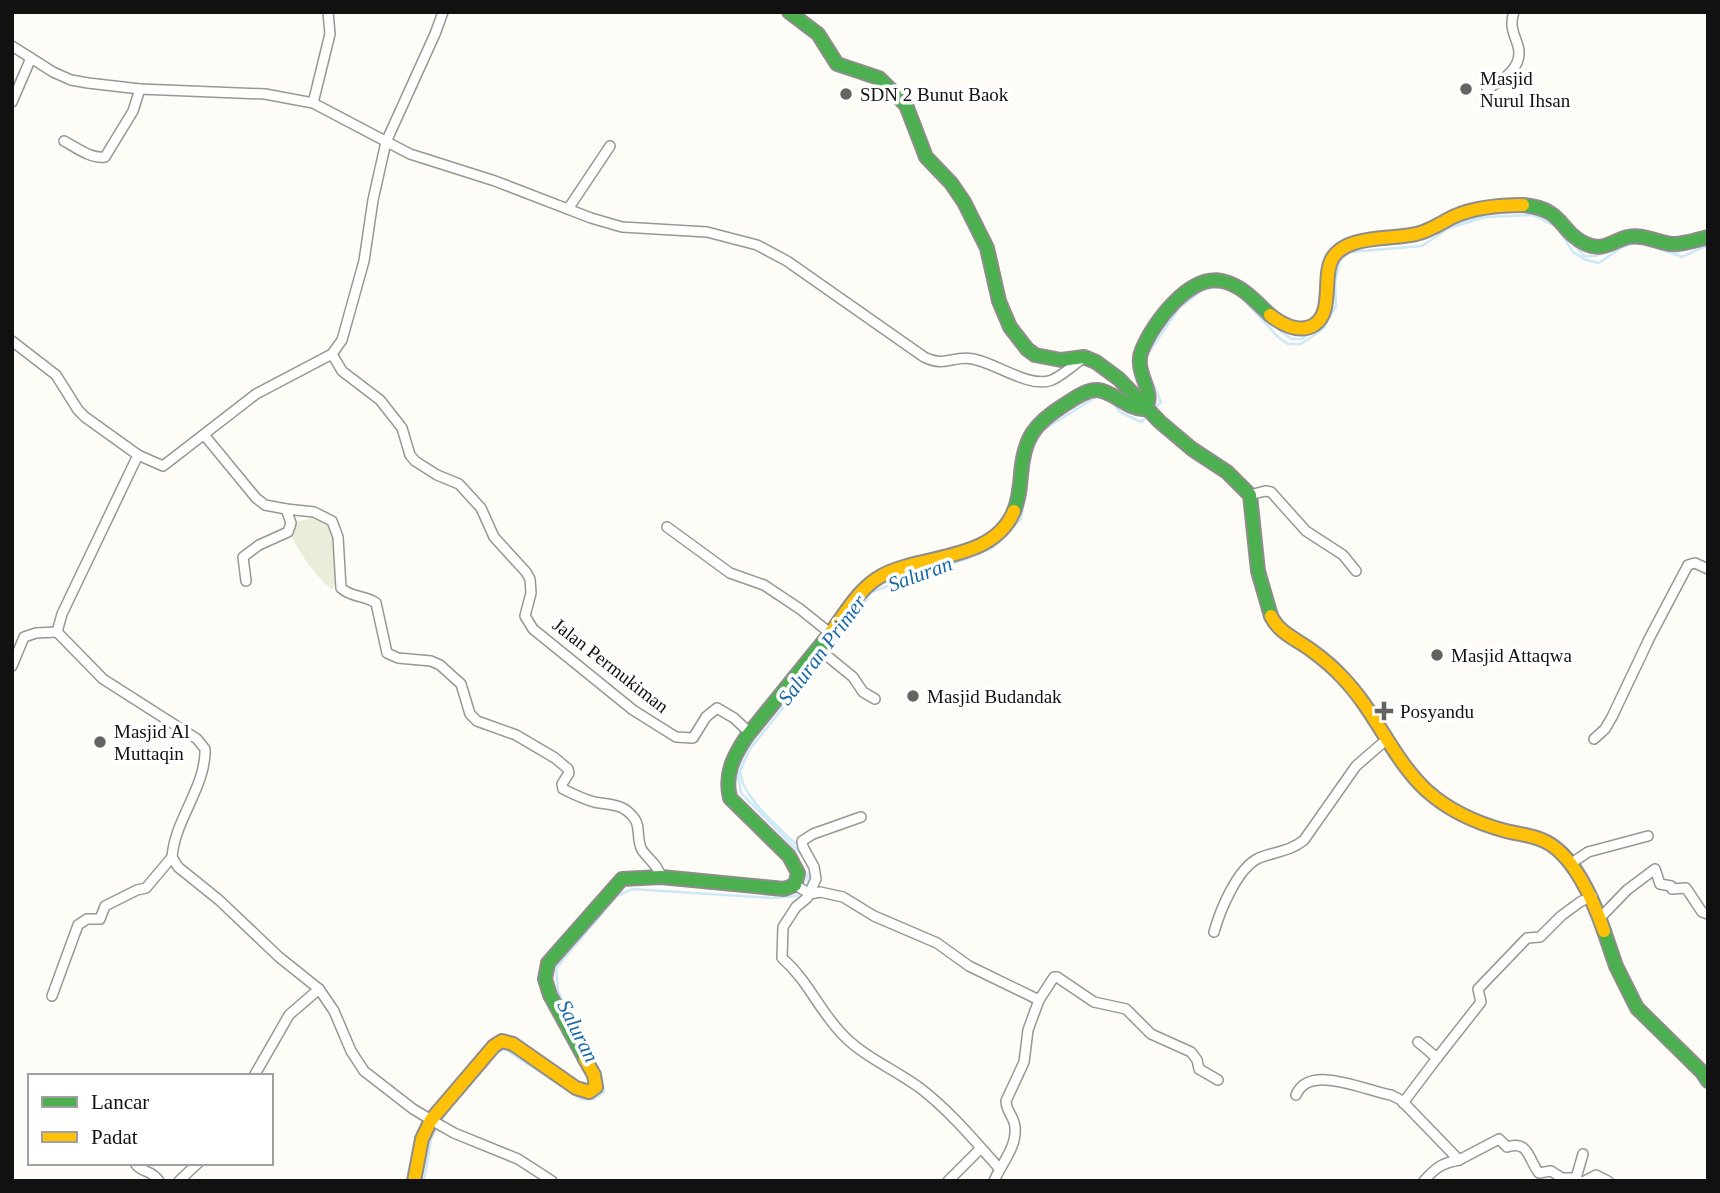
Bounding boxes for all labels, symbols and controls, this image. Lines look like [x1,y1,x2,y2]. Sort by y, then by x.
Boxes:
place label: Masjid Nurul Ihsan [1480,68,1571,111]
marker: Masjid Nurul Ihsan [1458,81,1474,97]
place label: SDN 2 Bunut Baok [860,84,1009,105]
marker: SDN 2 Bunut Baok [838,86,854,102]
water label: Saluran [885,551,955,597]
water label: Saluran Primer [773,590,872,710]
street label: Jalan Permukiman [549,614,673,717]
place label: Masjid Attaqwa [1451,645,1572,666]
marker: Masjid Attaqwa [1429,647,1445,663]
place label: Masjid Budandak [927,686,1062,707]
marker: Masjid Budandak [905,688,921,704]
marker: Posyandu [1374,701,1394,721]
place label: Posyandu [1400,701,1474,722]
place label: Masjid Al Muttaqin [114,721,189,764]
marker: Masjid Al Muttaqin [92,734,108,750]
water label: Saluran [552,996,604,1066]
legend [28,1074,273,1165]
text: Lancar [91,1090,149,1114]
text: Padat [91,1125,138,1149]

